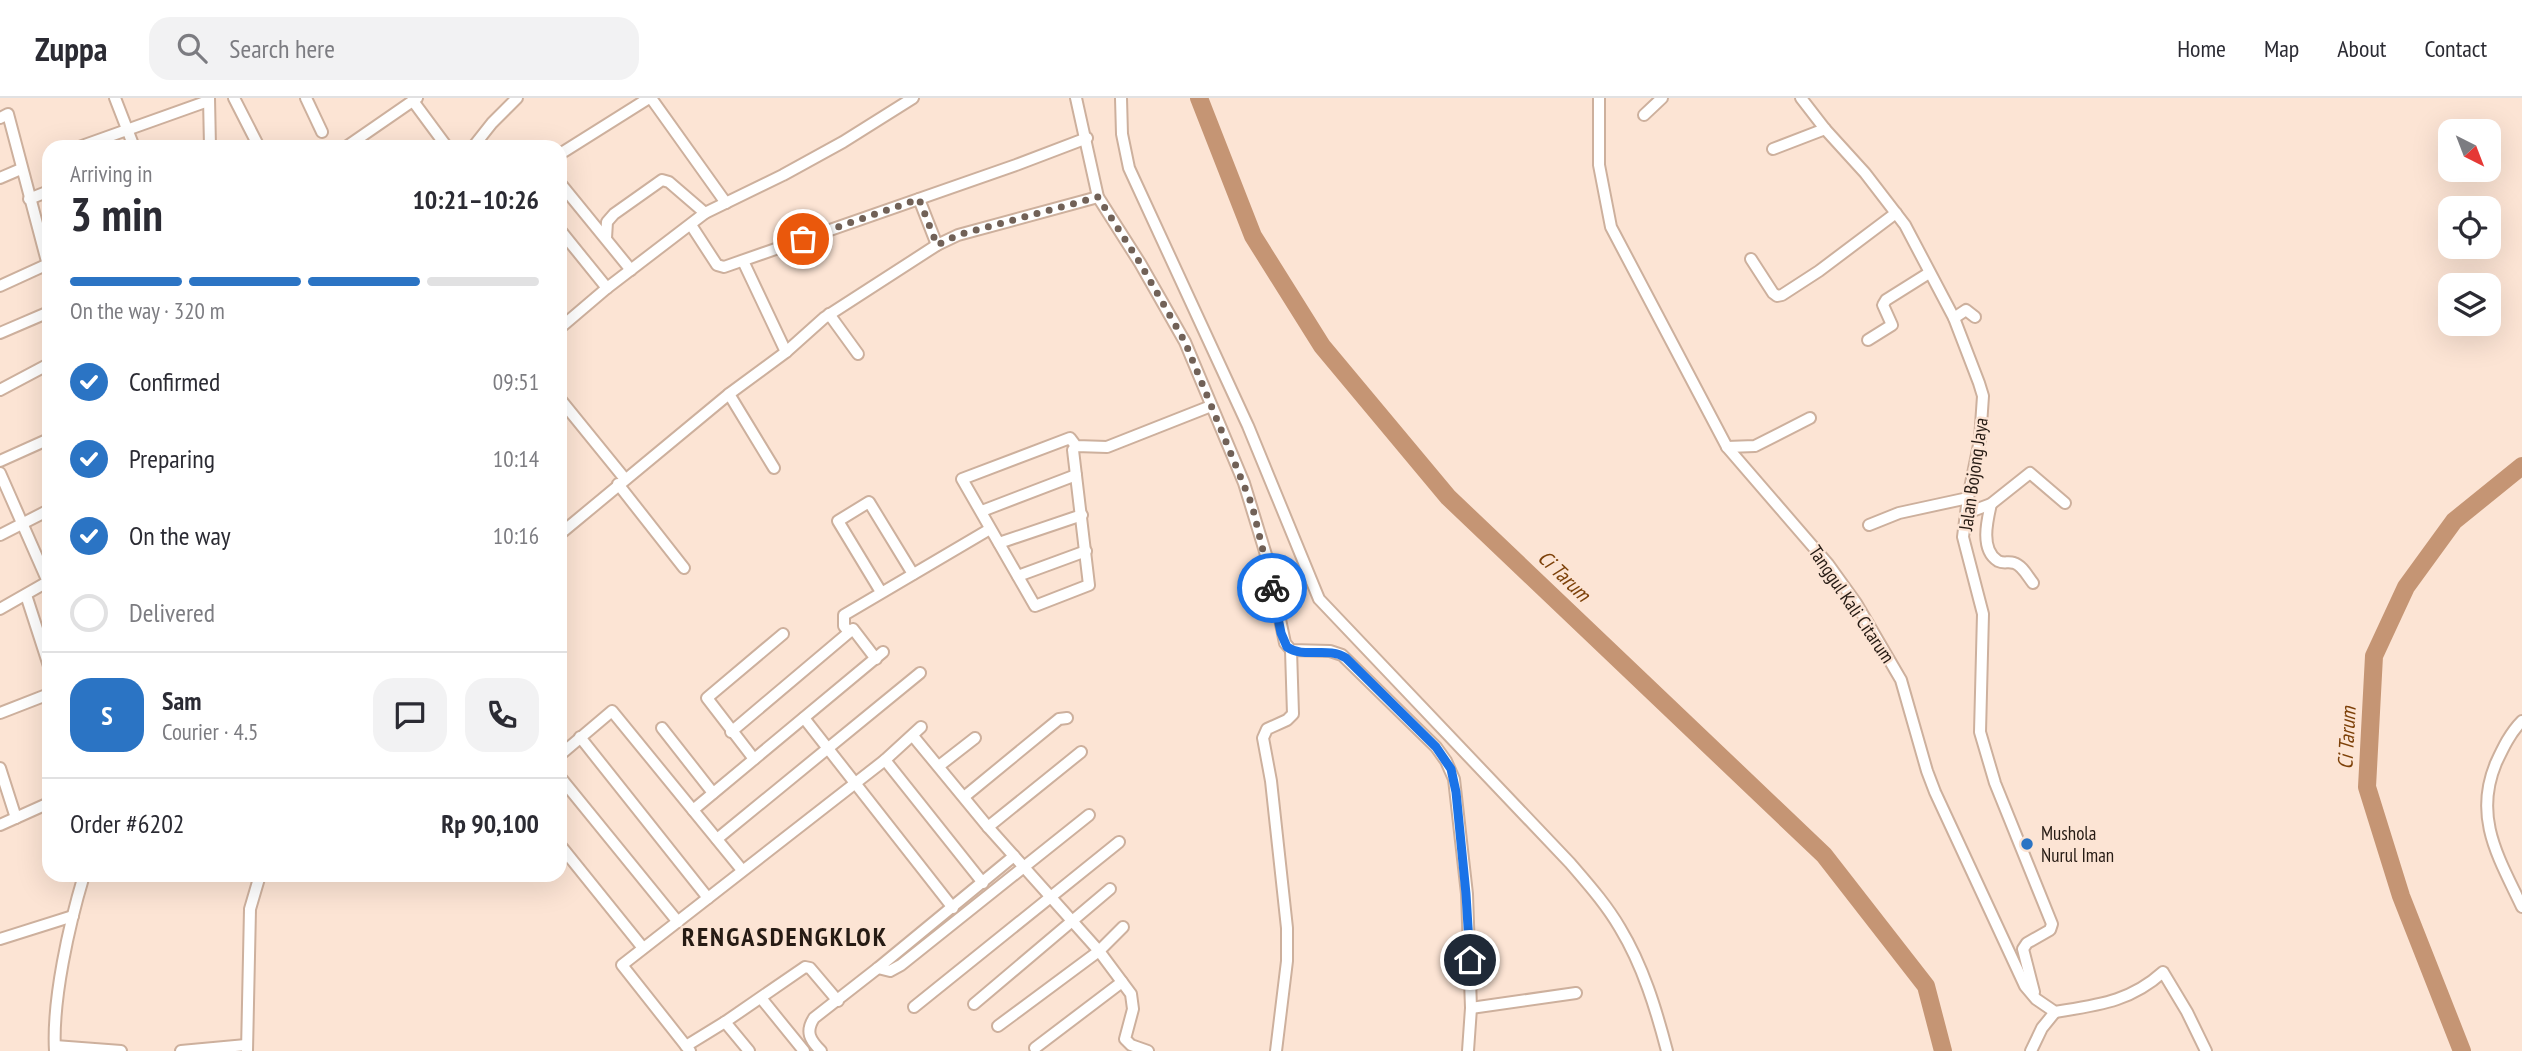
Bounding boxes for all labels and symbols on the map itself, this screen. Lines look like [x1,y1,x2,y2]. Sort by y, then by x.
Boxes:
north arrow [2438,119,2501,182]
pin [773,209,833,269]
street label: Jalan Bojong Jaya [1953,416,1993,533]
street label: Tanggul Kali Citarum [1804,541,1900,667]
water label: Ci Tarum [1532,544,1597,608]
courier [1237,553,1307,623]
water label: Ci Tarum [2331,705,2362,770]
place label: Mushola Nurul Iman [2041,821,2114,867]
marker: Mushola Nurul Iman [2019,836,2035,852]
district label: RENGASDENGKLOK [682,920,888,953]
pin [1440,930,1500,990]

